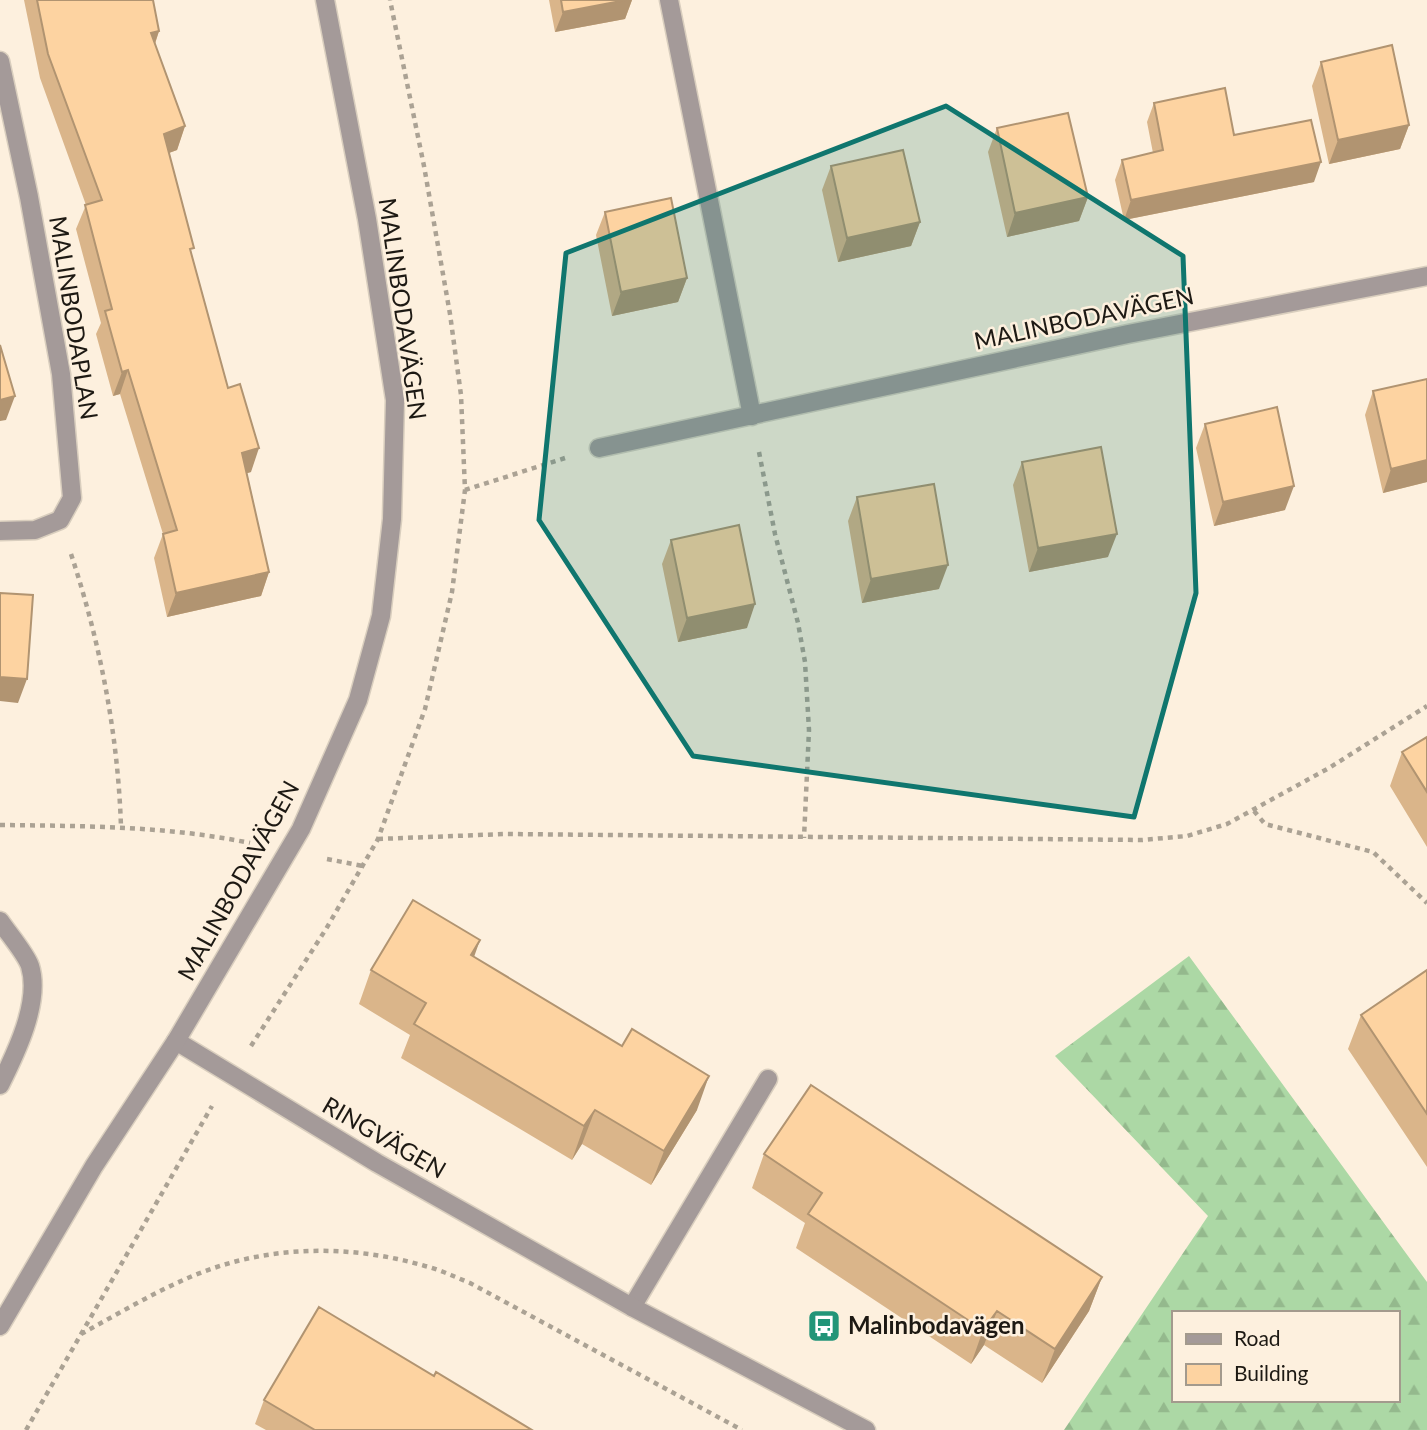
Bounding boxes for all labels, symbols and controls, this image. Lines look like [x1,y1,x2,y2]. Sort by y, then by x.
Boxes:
street label: MALINBODAVÄGEN [374,196,433,422]
street label: MALINBODAPLAN [44,214,105,422]
street label: MALINBODAVÄGEN [971,280,1196,355]
street label: MALINBODAVÄGEN [171,775,305,985]
street label: RINGVÄGEN [318,1090,452,1184]
bus stop icon: Malinbodavägen [805,1307,843,1345]
place label: Malinbodavägen [848,1310,1024,1339]
legend [1172,1311,1399,1402]
text: Road [1234,1325,1281,1350]
text: Building [1234,1360,1309,1385]

